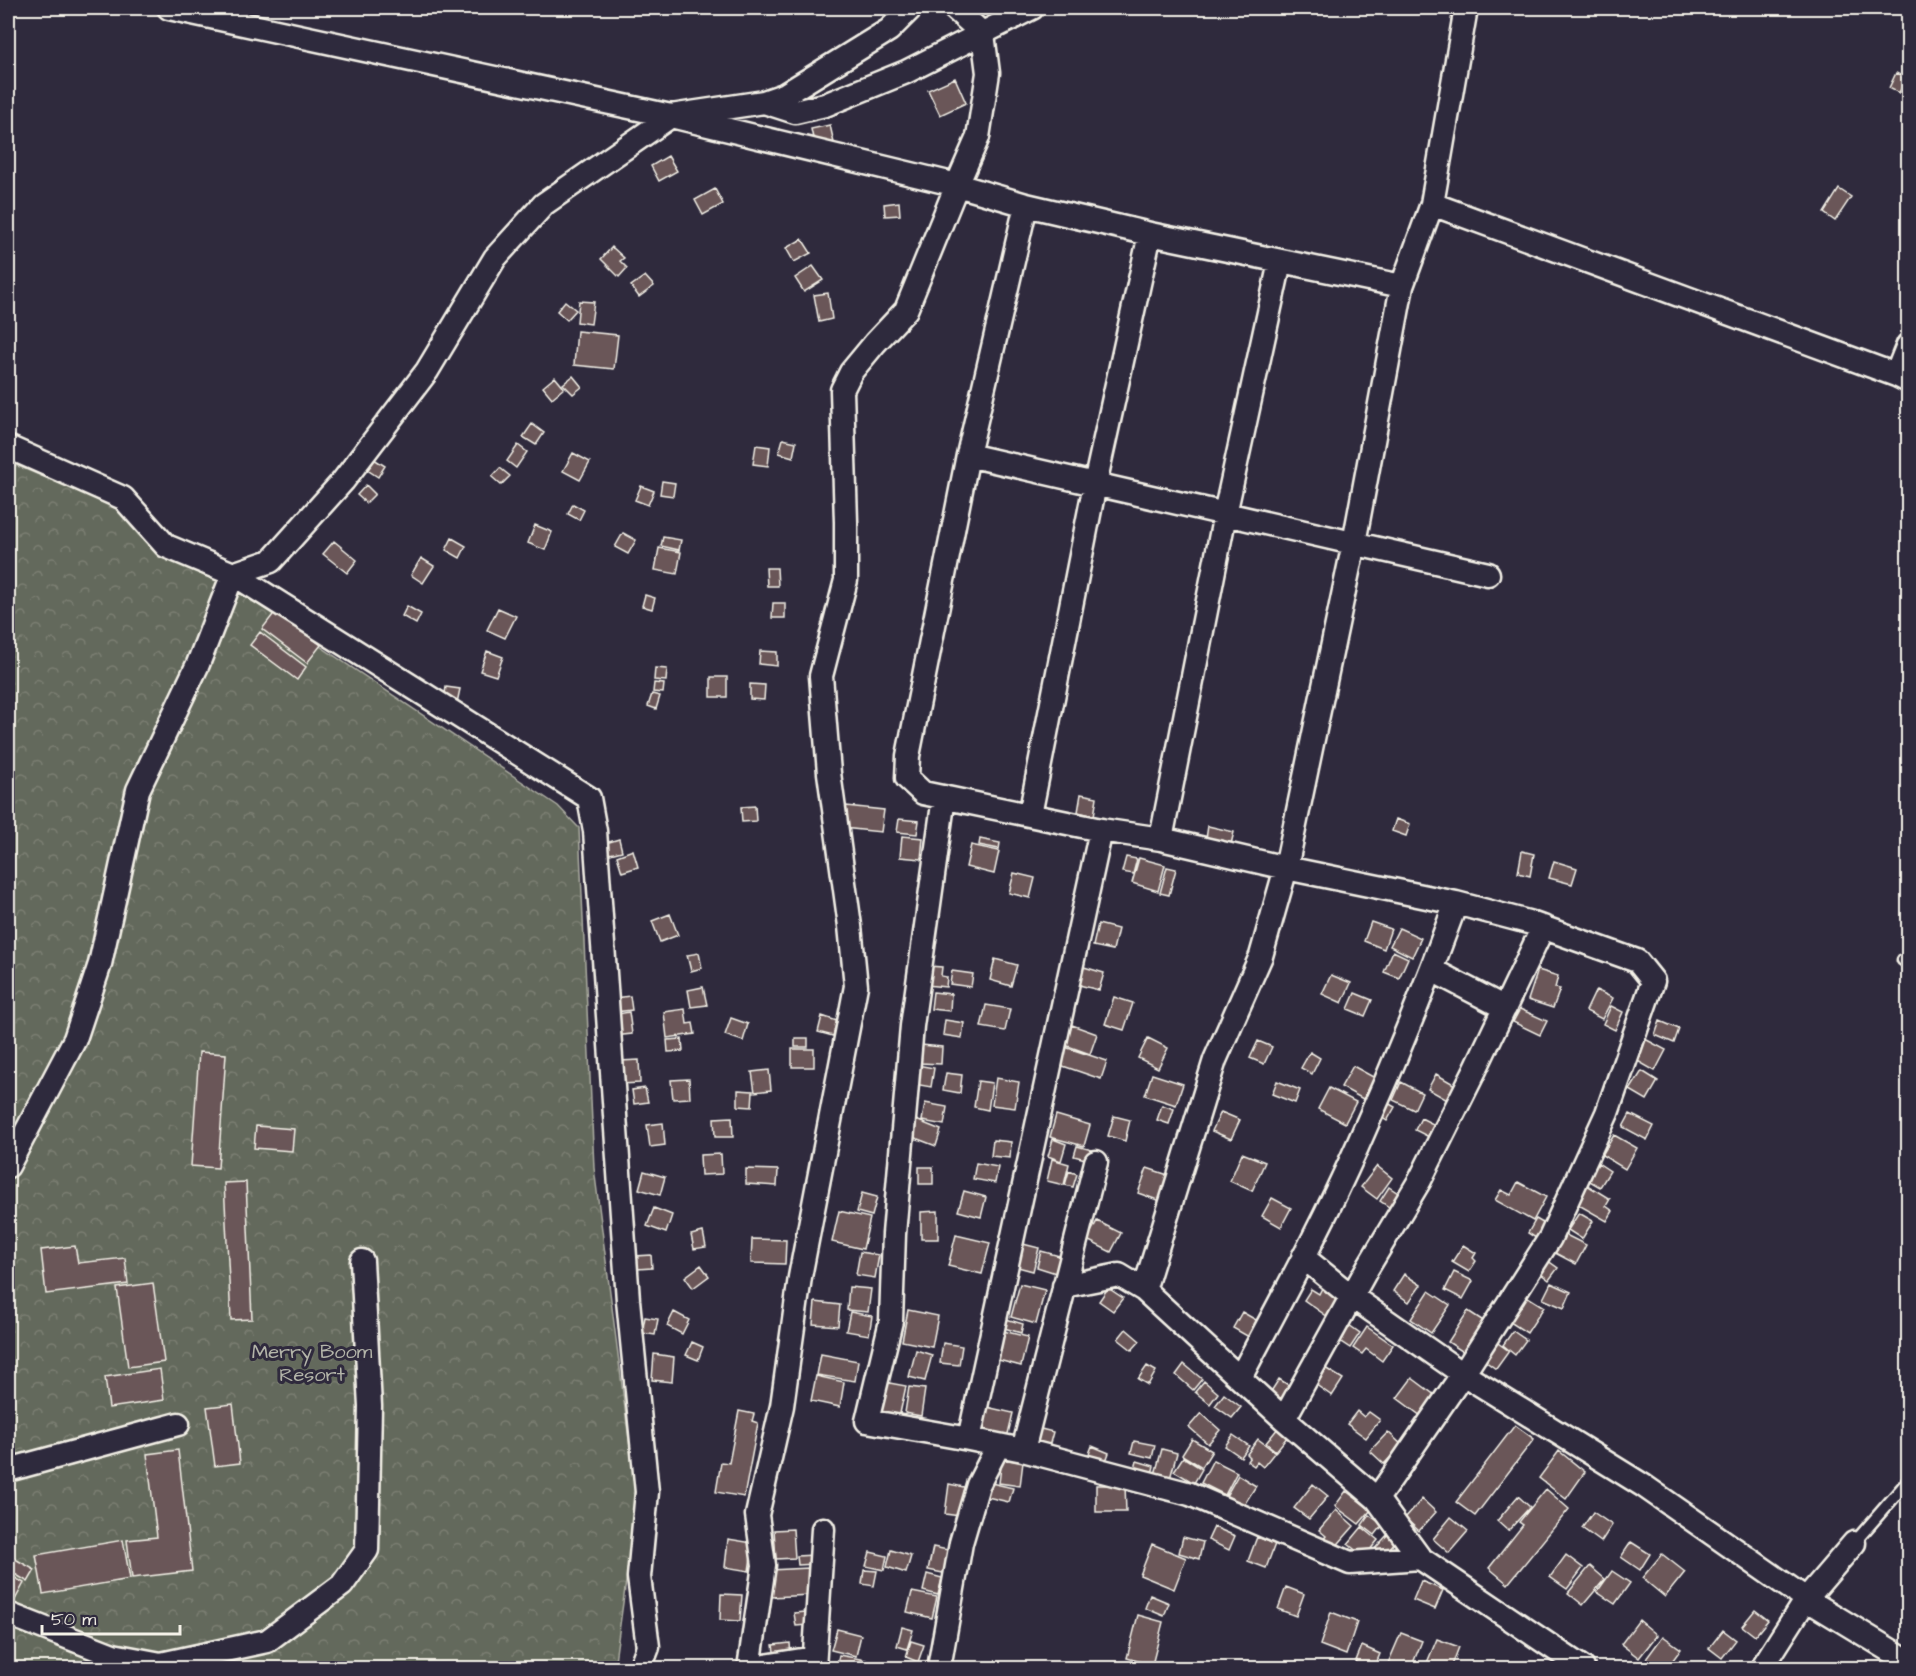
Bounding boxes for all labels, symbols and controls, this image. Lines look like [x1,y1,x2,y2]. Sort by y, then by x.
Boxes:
park label: Merry Boom Resort [252,1338,373,1389]
scale bar [42,1598,180,1636]
text: 50 m [51,1607,96,1632]

